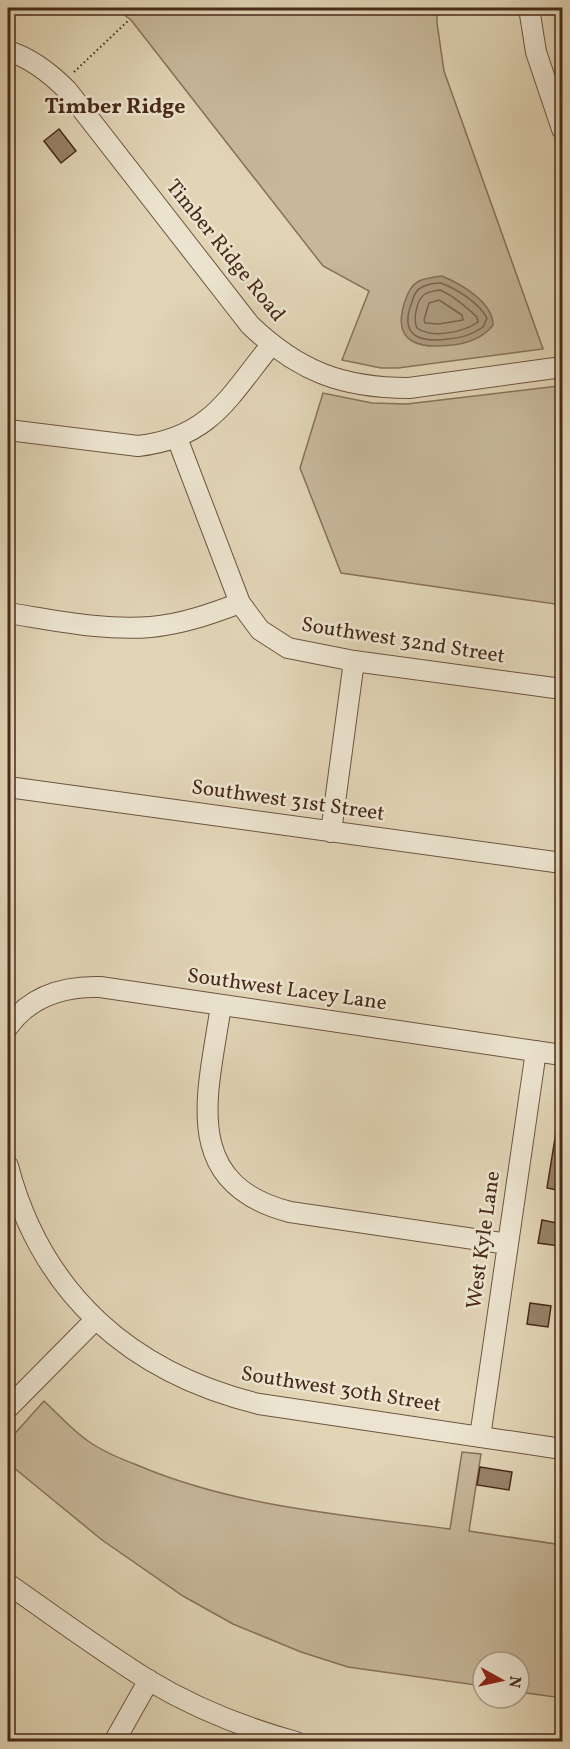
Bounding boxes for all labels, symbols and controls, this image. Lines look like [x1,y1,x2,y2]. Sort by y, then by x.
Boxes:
district label: Timber Ridge [44,92,186,123]
street label: Timber Ridge Road [159,174,291,328]
street label: Southwest 32nd Street [299,611,507,671]
street label: Southwest 31st Street [190,773,386,829]
street label: Southwest Lacey Lane [185,962,389,1018]
street label: West Kyle Lane [460,1169,508,1311]
street label: Southwest 30th Street [239,1360,443,1420]
north arrow [471,1650,531,1710]
text: N [502,1675,526,1689]

